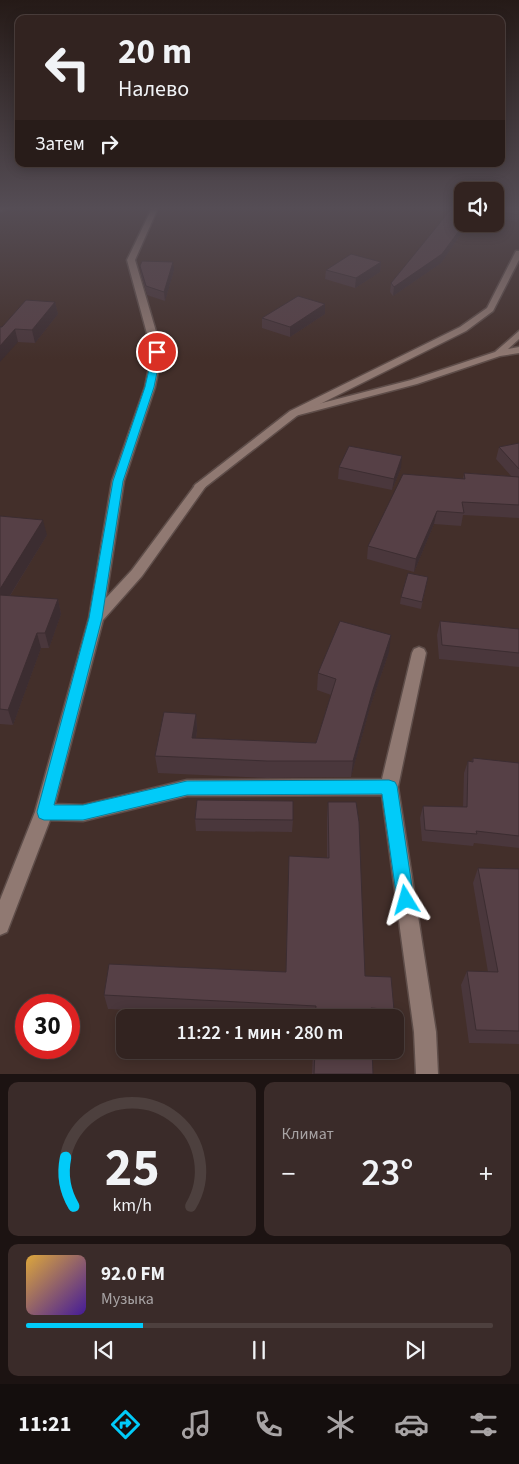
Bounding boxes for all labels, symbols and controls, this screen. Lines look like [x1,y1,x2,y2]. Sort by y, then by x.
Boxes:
text: 20 m [118,27,192,77]
icon: left [35,35,100,100]
text: Налево [118,73,189,105]
icon: right [95,130,123,158]
text: Затем [35,131,85,158]
map controls [454,182,504,232]
button: sound [454,182,504,232]
pin [136,331,178,373]
icon: arrive [143,338,171,366]
position arrow [379,873,431,925]
speed limit sign: 30 [15,994,80,1059]
text: 11:22 · 1 мин · 280 m [177,1020,343,1047]
text: Климат [282,1123,334,1145]
text: 25 [104,1132,159,1206]
text: 23° [361,1146,413,1200]
text: − [282,1154,295,1194]
text: + [479,1154,493,1194]
text: km/h [112,1193,152,1218]
text: 92.0 FM [101,1261,165,1288]
text: Музыка [101,1288,154,1310]
icon: previous [90,1336,118,1364]
icon: pause [245,1336,273,1364]
icon: next [401,1336,429,1364]
icon: directions [108,1407,143,1442]
icon: music [179,1407,214,1442]
icon: phone [251,1407,286,1442]
icon: climate [323,1407,358,1442]
icon: car [394,1407,429,1442]
icon: filters [466,1407,501,1442]
text: 11:21 [18,1408,71,1440]

